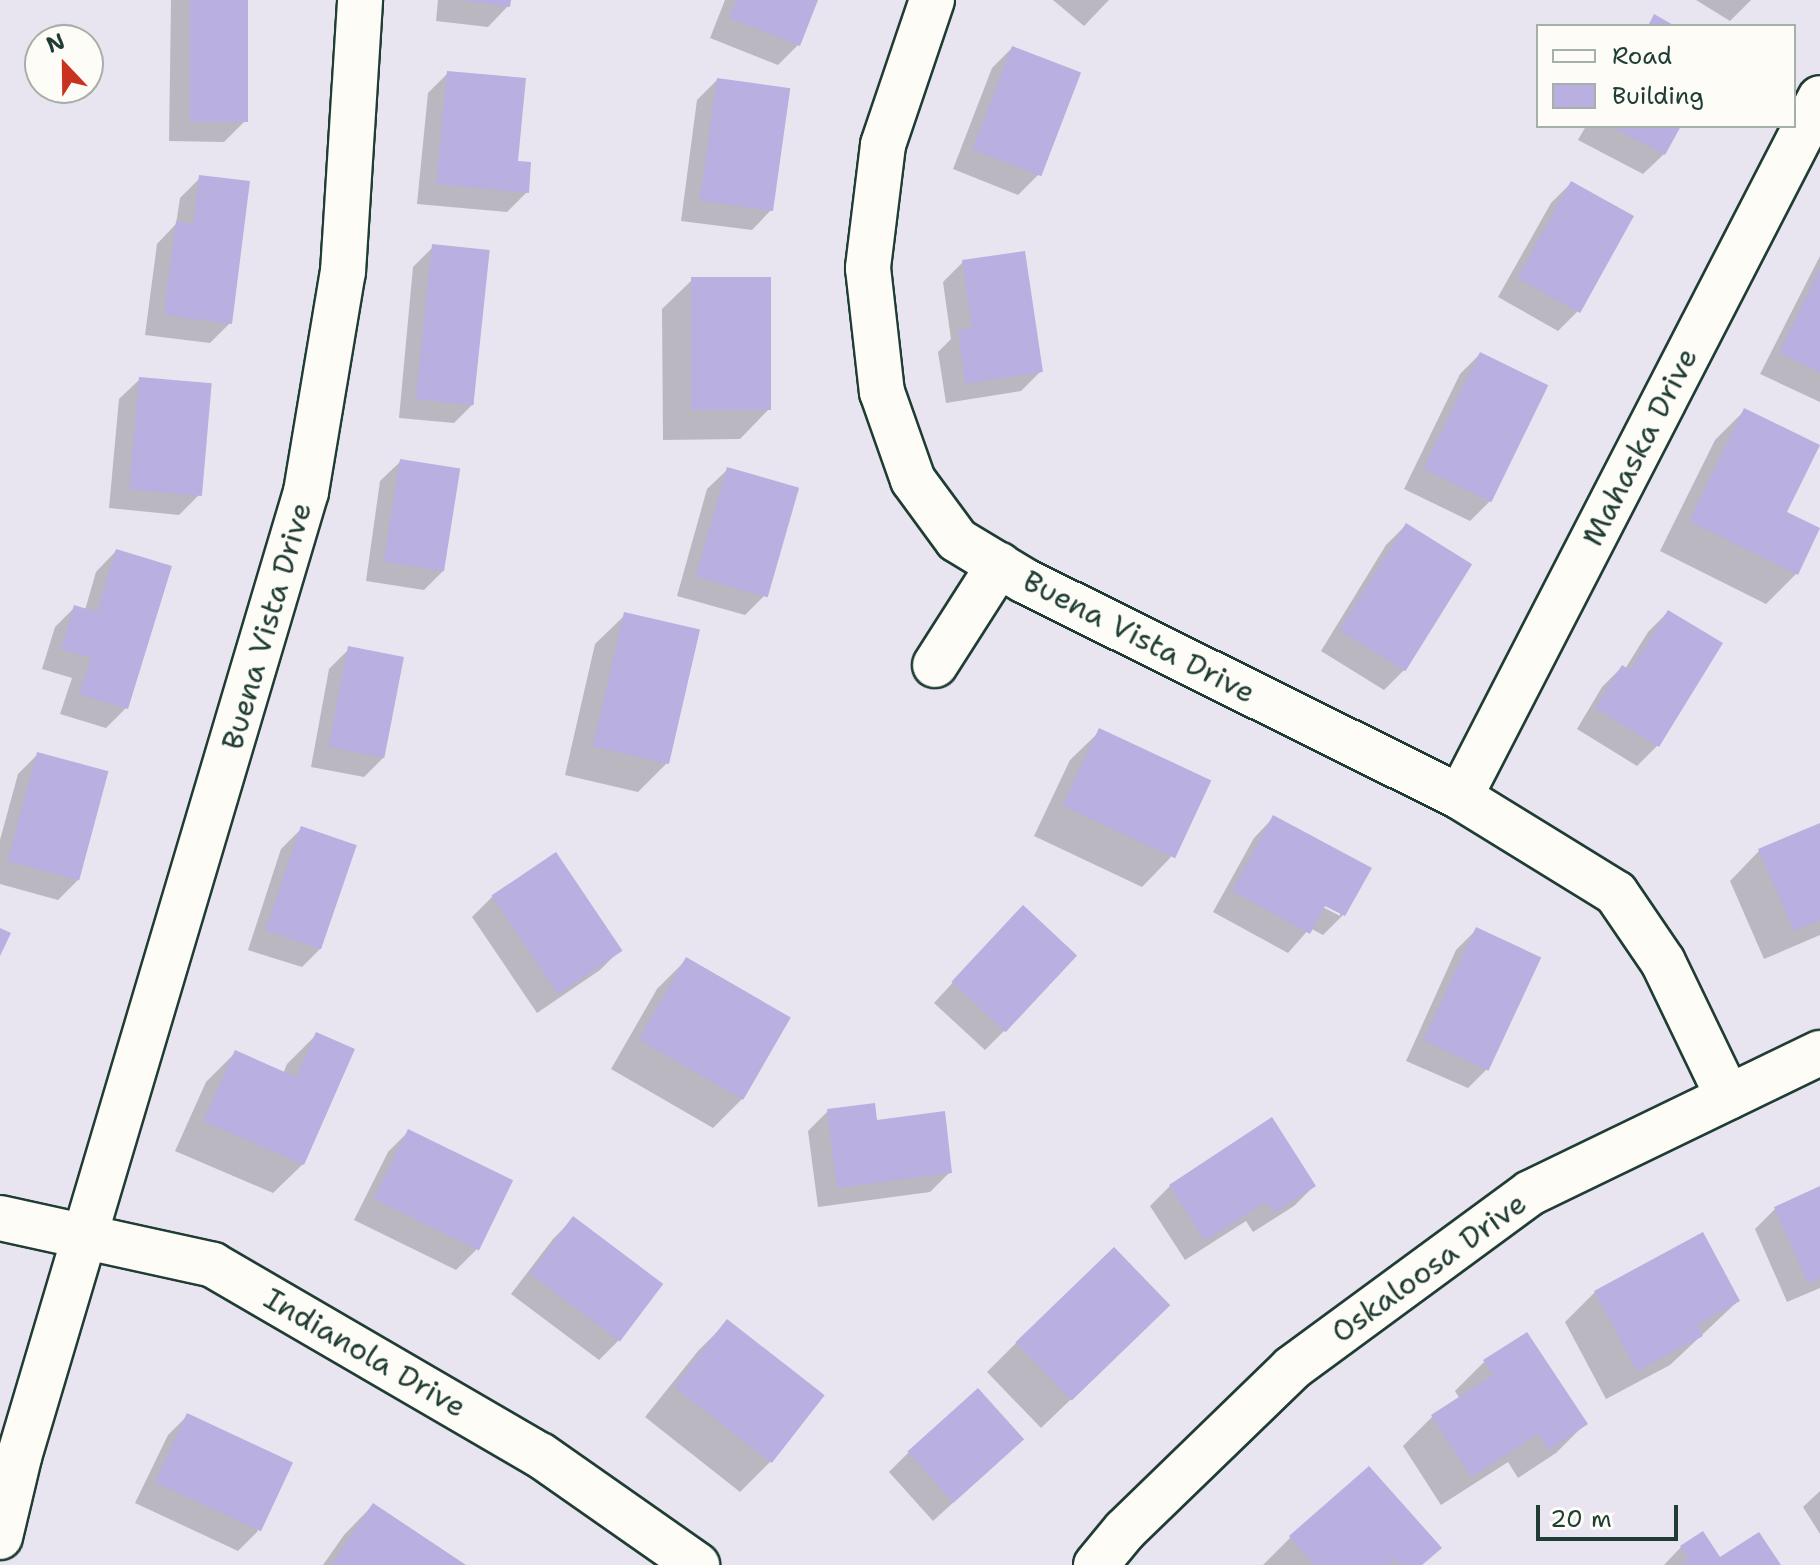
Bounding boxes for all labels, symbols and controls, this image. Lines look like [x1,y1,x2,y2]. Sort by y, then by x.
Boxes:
north arrow [24,24,104,104]
legend [1536,24,1796,128]
text: N [42,26,69,60]
text: Road [1612,40,1672,72]
text: Building [1612,80,1704,112]
street label: Mahaska Drive [1575,342,1705,552]
street label: Buena Vista Drive [214,498,320,754]
street label: Buena Vista Drive [1017,563,1261,711]
street label: Oskaloosa Drive [1325,1185,1533,1351]
street label: Indianola Drive [258,1281,472,1425]
scale bar [1540,1489,1682,1539]
text: 20 m [1550,1503,1612,1535]

